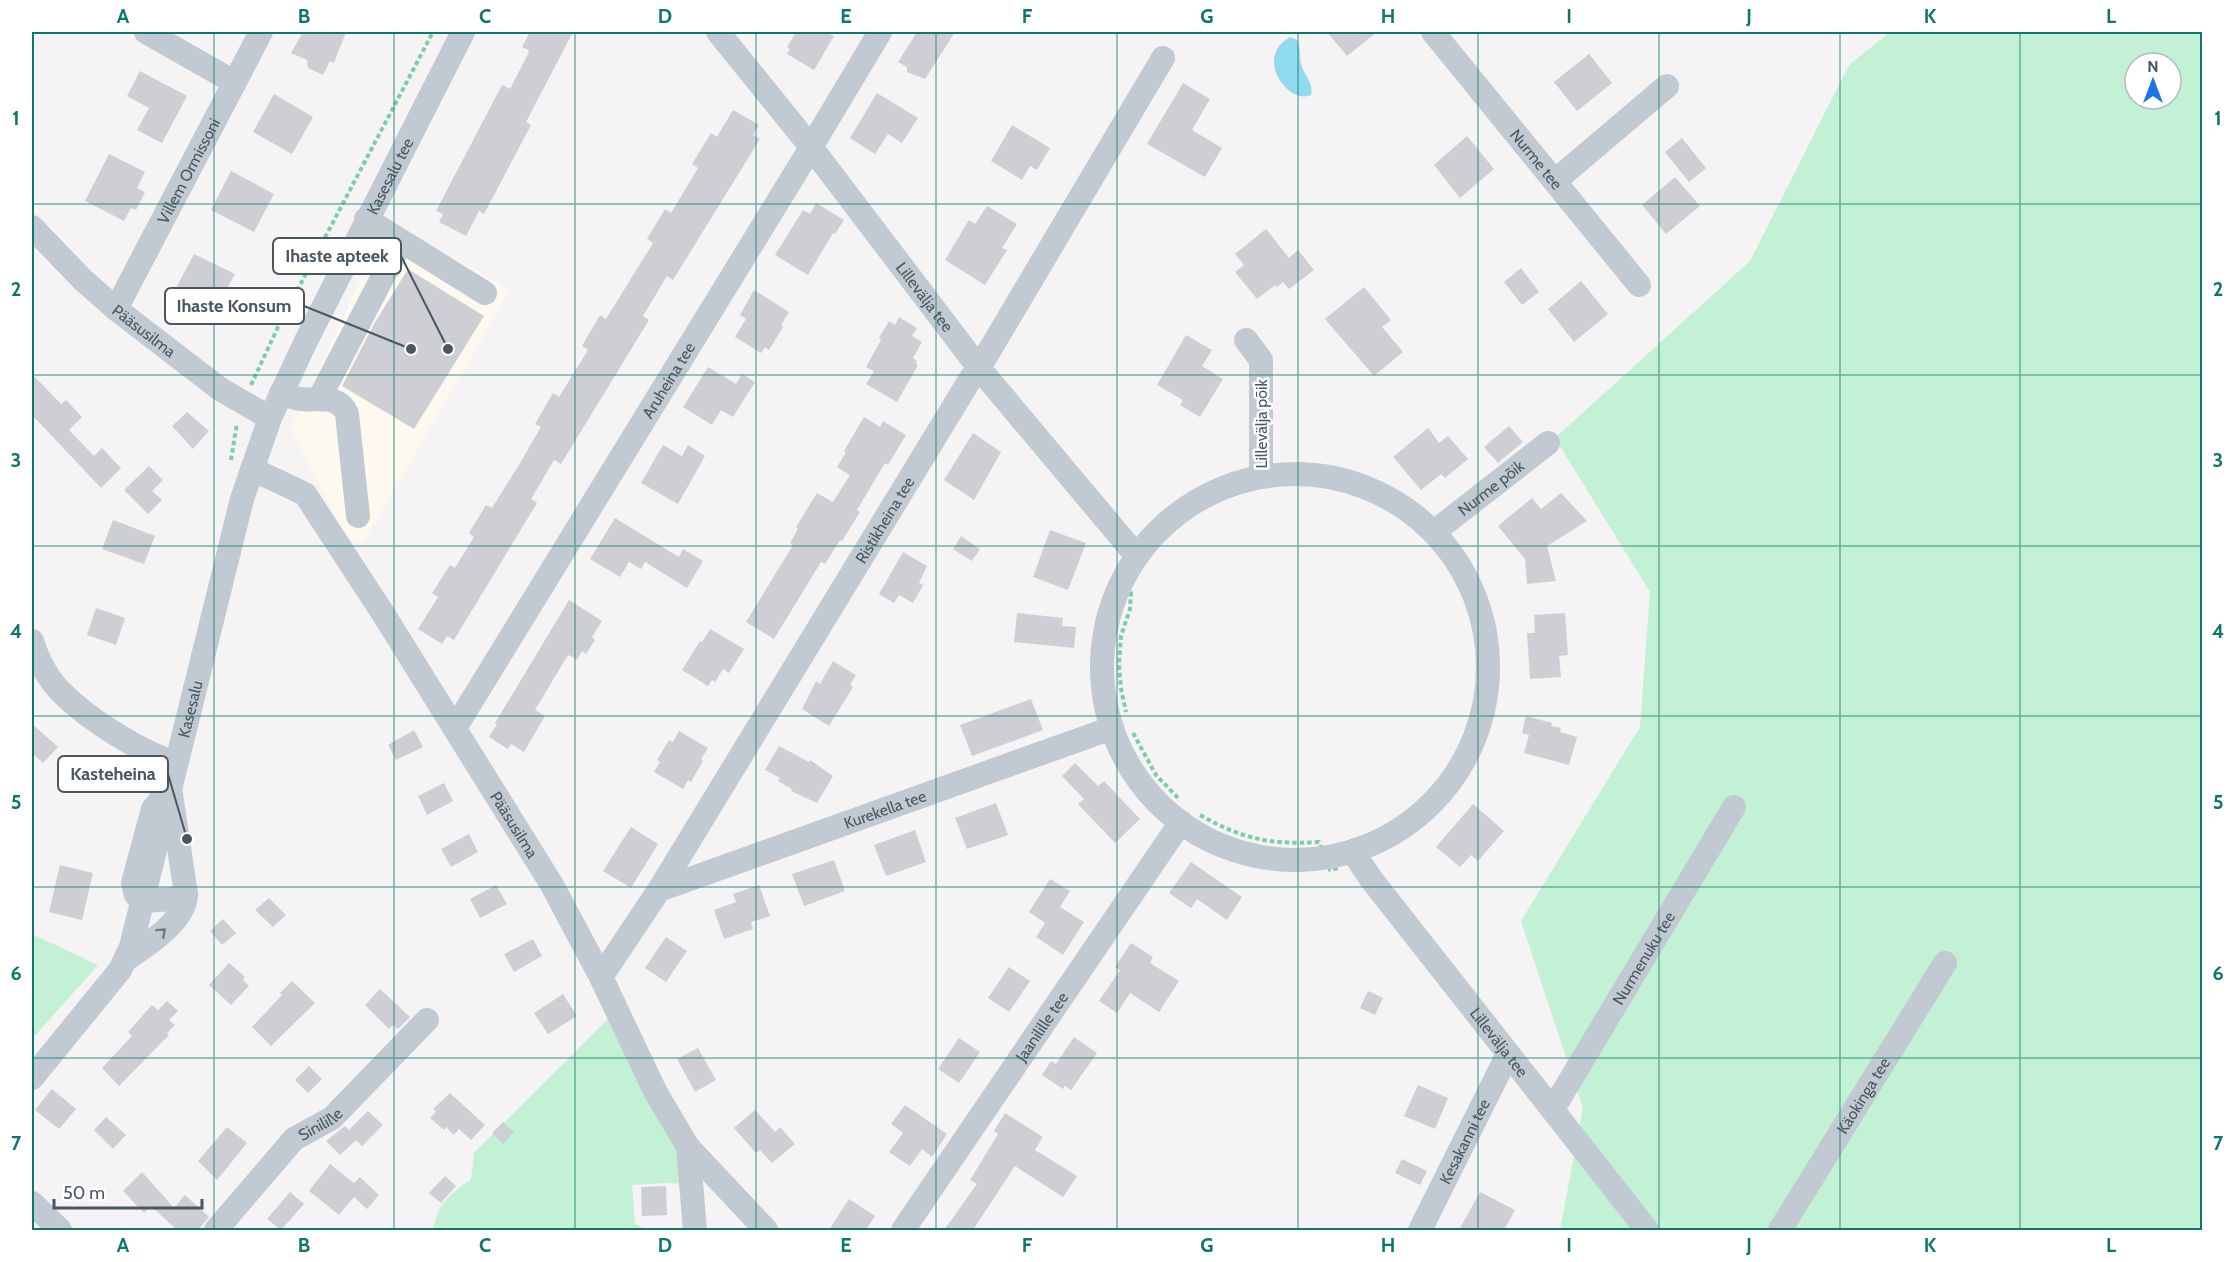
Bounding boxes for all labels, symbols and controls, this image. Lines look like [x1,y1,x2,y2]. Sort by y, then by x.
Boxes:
text: A [117,4,130,28]
text: B [298,4,310,28]
text: C [479,4,491,28]
text: D [658,4,672,28]
text: E [840,4,852,28]
text: F [1022,4,1033,28]
text: G [1200,4,1214,28]
text: H [1381,4,1395,28]
text: I [1566,4,1572,28]
text: J [1745,4,1752,28]
text: K [1924,4,1937,28]
text: L [2106,4,2116,28]
north arrow [2123,51,2183,111]
text: N [2147,57,2159,76]
text: 1 [12,106,20,130]
text: 1 [2214,106,2222,130]
street label: Villem Ormissoni [153,115,224,227]
street label: Nurme tee [1506,125,1567,193]
street label: Kasesalu tee [362,135,417,218]
callout: Ihaste apteek [273,238,401,274]
text: Ihaste apteek [285,245,389,267]
street label: Lillevälja tee [892,258,957,335]
text: 2 [11,277,21,301]
text: 2 [2213,277,2223,301]
callout: Ihaste Konsum [165,288,304,324]
text: Ihaste Konsum [177,295,291,317]
street label: Pääsusilma [109,300,180,361]
street label: Aruheina tee [638,339,699,422]
street label: Lillevälja põik [1252,379,1271,469]
text: 3 [11,448,21,472]
text: 3 [2213,448,2223,472]
street label: Nurme põik [1454,455,1528,519]
street label: Ristikheina tee [851,473,918,567]
text: 4 [10,619,22,643]
text: 4 [2212,619,2224,643]
street label: Kasesalu [174,679,206,739]
callout: Kasteheina [58,756,168,792]
text: Kasteheina [70,763,156,785]
street label: Kurekella tee [841,786,929,833]
street label: Pääsusilma [487,788,542,862]
text: 5 [11,790,21,814]
text: 5 [2213,790,2223,814]
street label: Nurmenuku tee [1608,908,1679,1008]
one-way arrow [155,928,166,939]
text: 6 [10,961,22,985]
text: 6 [2212,961,2224,985]
street label: Jaanilille tee [1011,988,1072,1066]
street label: Lillevälja tee [1466,1004,1532,1081]
street label: Käokinga tee [1832,1054,1894,1137]
street label: Kesakanni tee [1435,1096,1493,1187]
street label: Sinilille [295,1104,346,1144]
text: 7 [11,1131,22,1155]
text: 7 [2213,1131,2224,1155]
scale bar [54,1172,202,1210]
text: 50 m [63,1182,105,1204]
text: A [117,1233,130,1257]
text: B [298,1233,310,1257]
text: C [479,1233,491,1257]
text: D [658,1233,672,1257]
text: E [840,1233,852,1257]
text: F [1022,1233,1033,1257]
text: G [1200,1233,1214,1257]
text: H [1381,1233,1395,1257]
text: I [1566,1233,1572,1257]
text: J [1745,1233,1752,1257]
text: K [1924,1233,1937,1257]
text: L [2106,1233,2116,1257]

